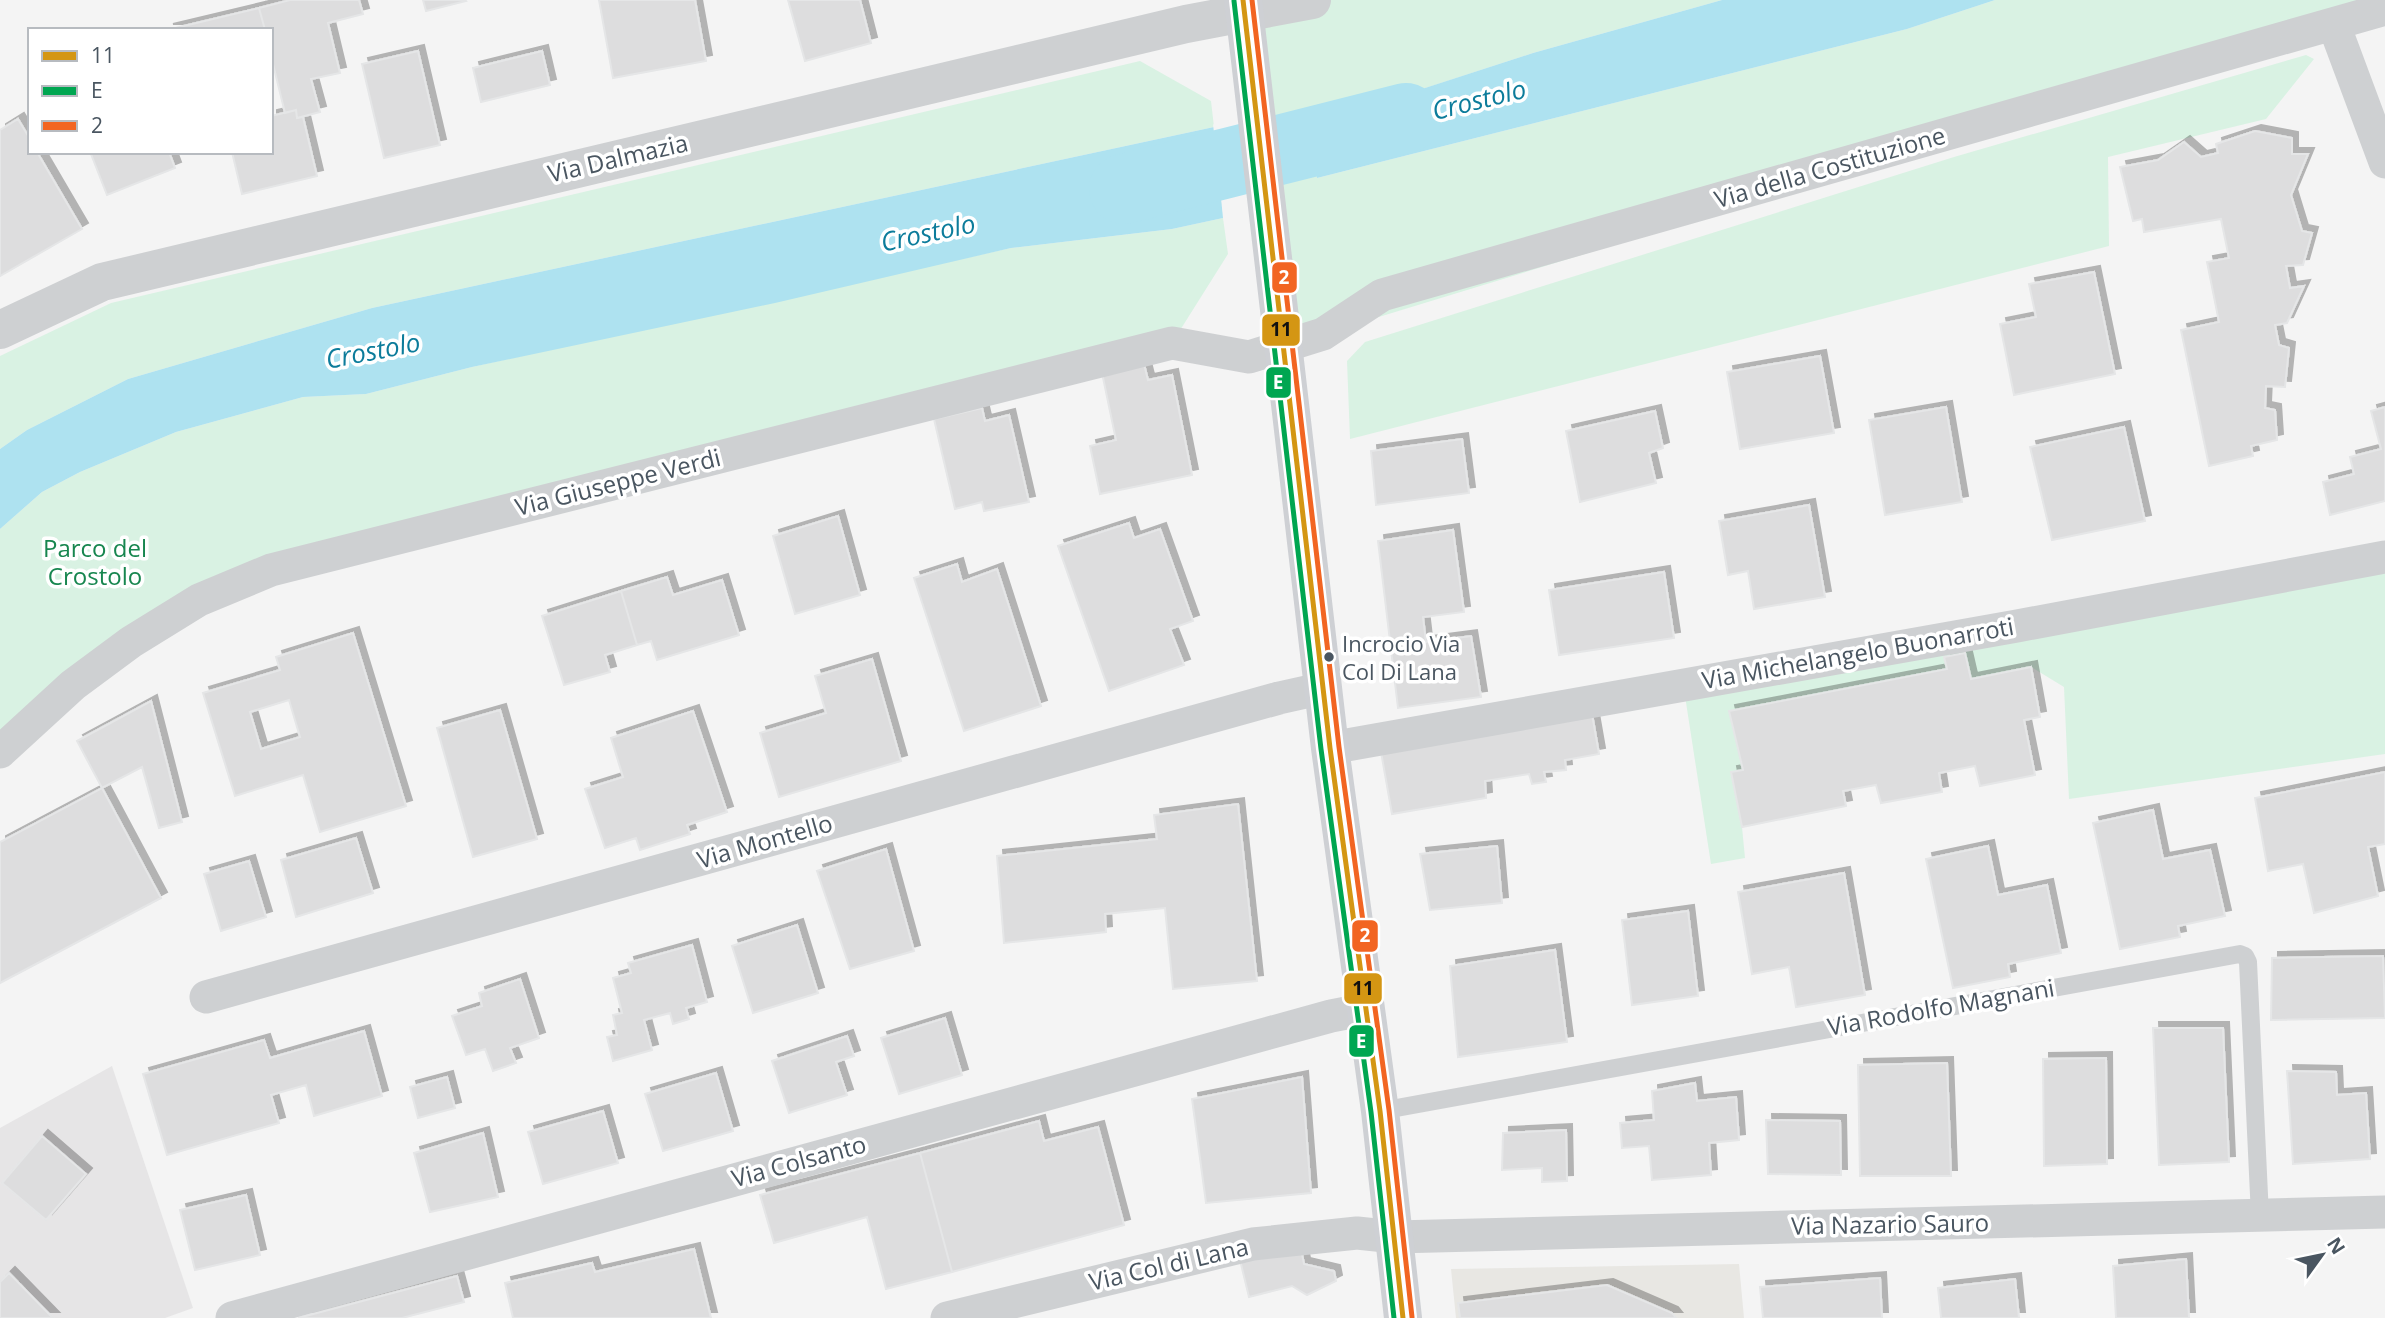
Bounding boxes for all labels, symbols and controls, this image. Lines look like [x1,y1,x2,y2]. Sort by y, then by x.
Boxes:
legend [28,28,273,154]
text: 11 [91,41,115,69]
water label: Crostolo [1428,70,1530,128]
text: E [91,76,103,104]
text: 2 [91,111,103,139]
street label: Via della Costituzione [1710,118,1949,215]
street label: Via Dalmazia [544,125,691,190]
water label: Crostolo [877,204,978,260]
line badge: 2 [1271,261,1298,294]
text: 2 [1279,264,1290,290]
line badge: 11 [1261,313,1301,347]
text: 11 [1270,316,1292,342]
water label: Crostolo [322,323,423,377]
line badge: E [1265,366,1292,399]
text: E [1273,369,1283,395]
street label: Via Giuseppe Verdi [512,440,724,523]
park label: Parco del Crostolo [43,531,147,592]
street label: Via Michelangelo Buonarroti [1699,609,2016,696]
place label: Incrocio Via Col Di Lana [1342,628,1460,686]
marker: Incrocio Via Col Di Lana [1322,650,1336,664]
street label: Via Montello [693,806,836,876]
line badge: 2 [1351,919,1379,953]
text: 2 [1360,922,1371,948]
street label: Via Rodolfo Magnani [1825,970,2057,1043]
line badge: 11 [1343,972,1383,1005]
text: 11 [1352,975,1374,1001]
line badge: E [1348,1024,1375,1058]
text: E [1356,1028,1366,1054]
street label: Via Colsanto [728,1127,870,1194]
street label: Via Nazario Sauro [1791,1205,1989,1242]
north arrow [2287,1220,2357,1290]
street label: Via Col di Lana [1086,1229,1252,1298]
text: N [2321,1232,2351,1259]

